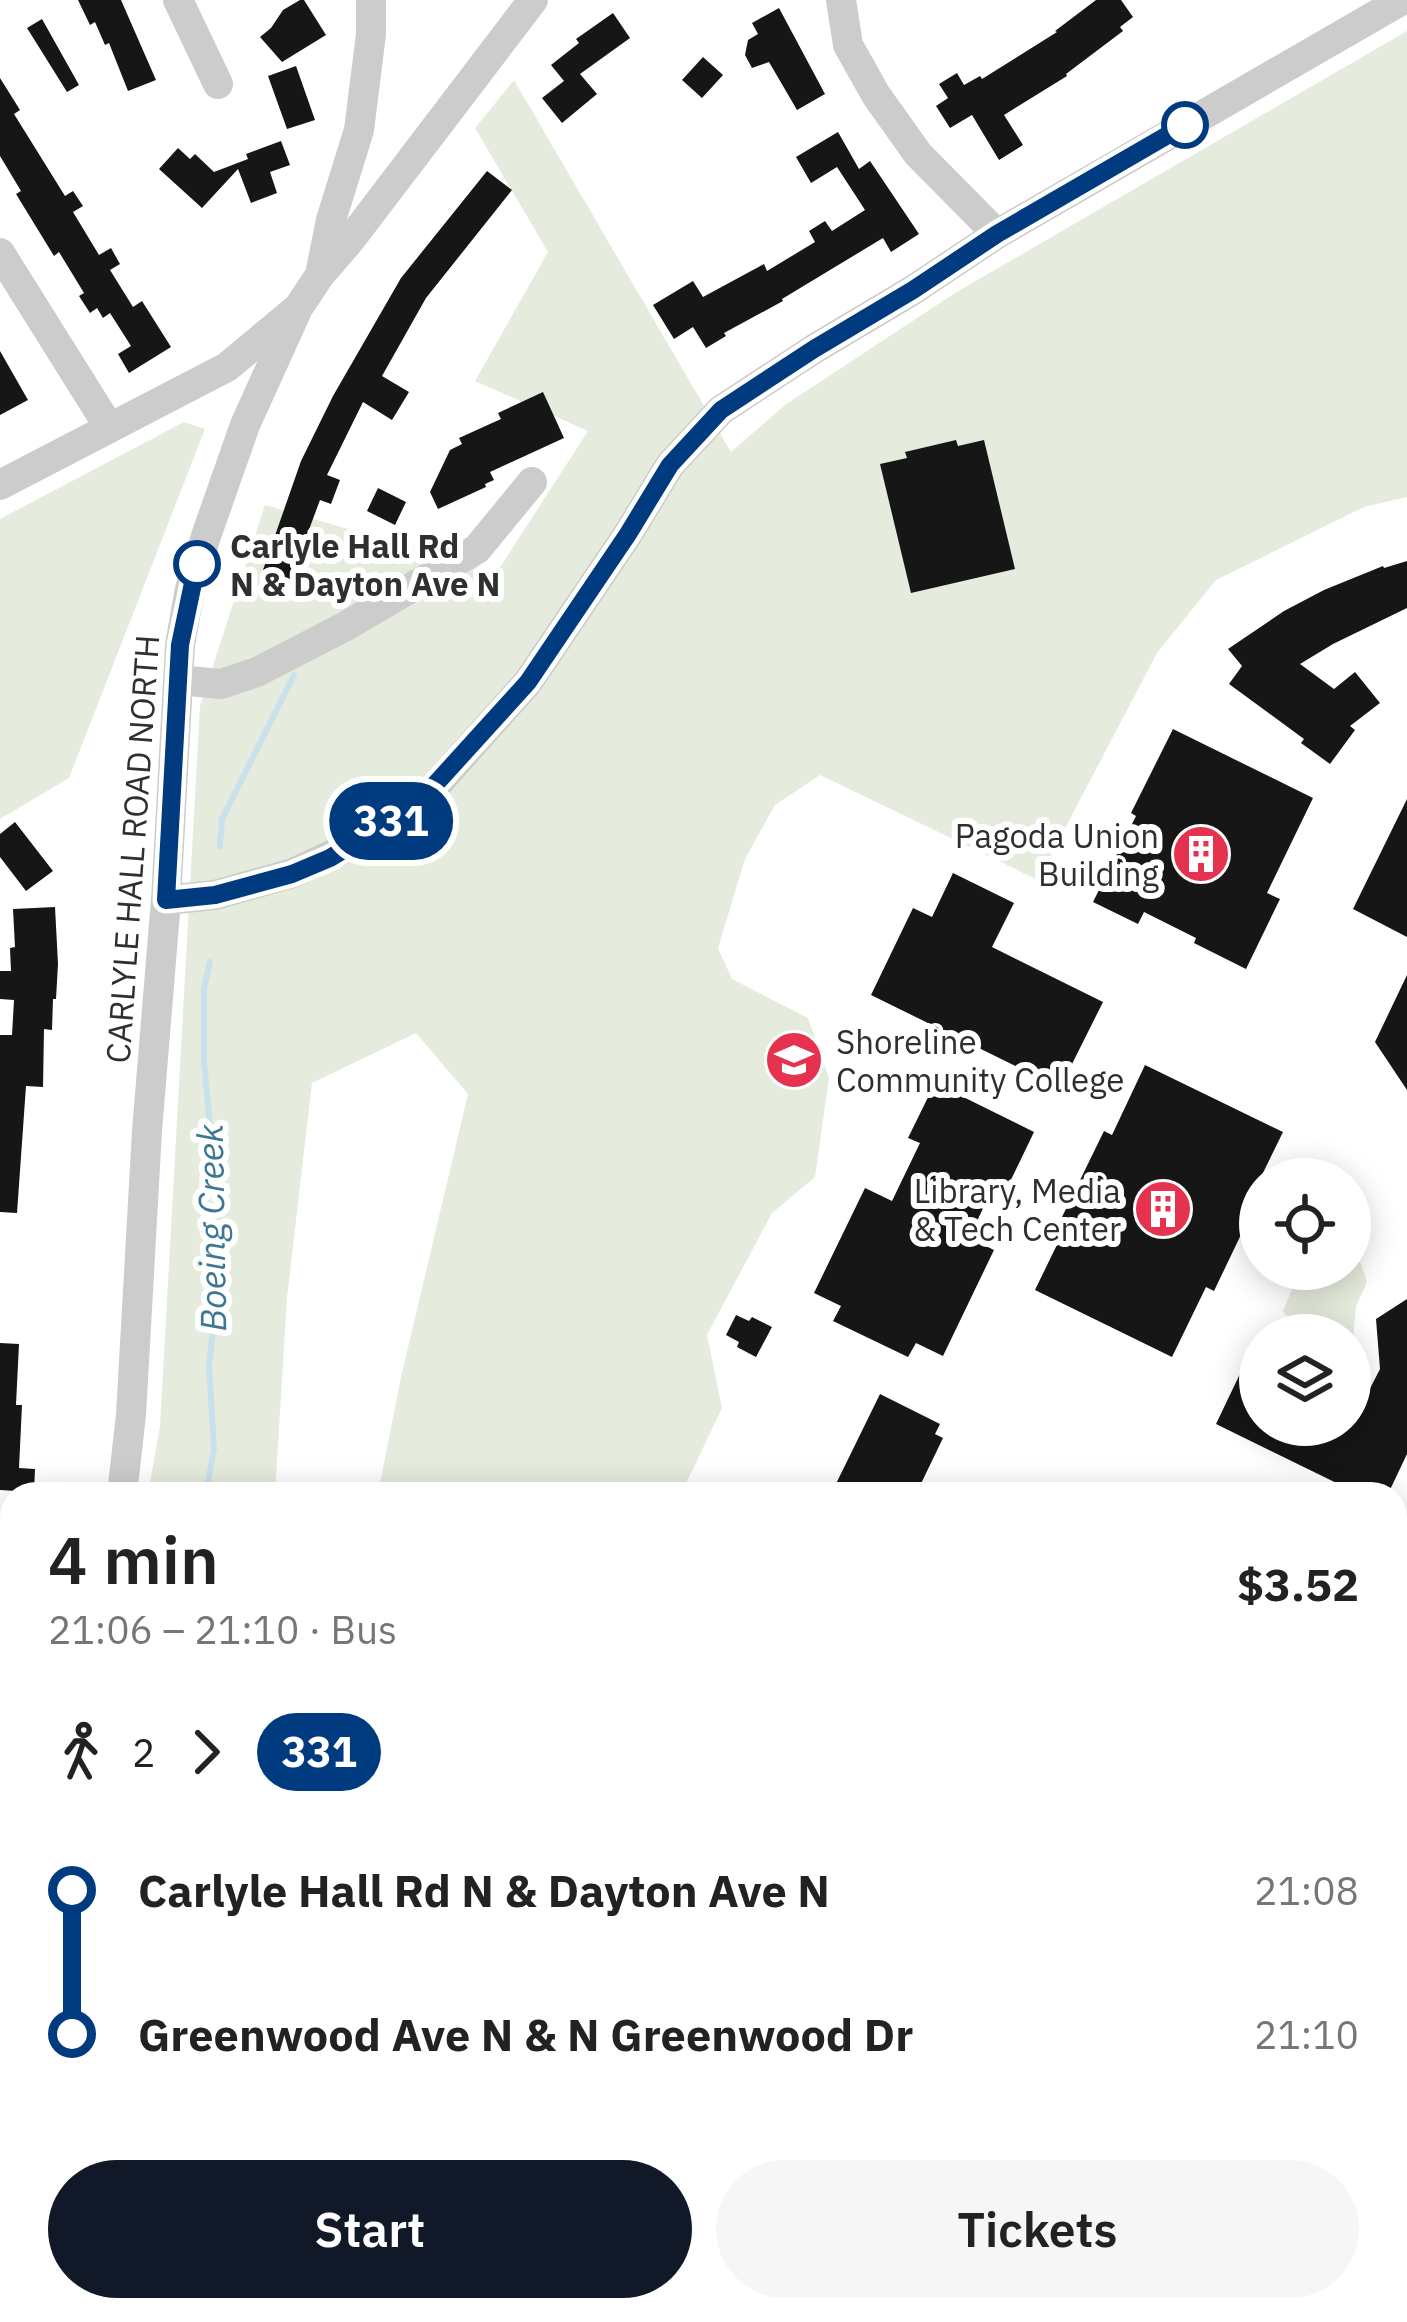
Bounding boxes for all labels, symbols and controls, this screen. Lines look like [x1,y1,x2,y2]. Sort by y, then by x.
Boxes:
unlabelled marker [1163,103,1207,147]
place label: Carlyle Hall Rd N & Dayton Ave N [230,524,500,605]
marker: Carlyle Hall Rd N & Dayton Ave N [175,542,219,586]
street label: CARLYLE HALL ROAD NORTH [96,633,168,1065]
line badge: 331 [322,782,460,860]
text: 331 [353,793,429,848]
place label: Pagoda Union Building [955,814,1160,895]
building icon: Pagoda Union Building [1170,823,1232,885]
place label: Shoreline Community College [836,1020,1124,1101]
school or university icon: Shoreline Community College [763,1029,825,1091]
water label: Boeing Creek [186,1123,236,1332]
map controls [1239,1158,1371,1446]
button: locate [1239,1158,1371,1290]
place label: Library, Media & Tech Center [913,1169,1121,1250]
building icon: Library, Media & Tech Center [1132,1178,1194,1240]
button: layers [1239,1314,1371,1446]
text: 4 min [48,1516,219,1602]
text: $3.52 [1237,1555,1359,1613]
text: 21:06 – 21:10 · Bus [48,1604,397,1655]
icon: walk [48,1719,114,1785]
icon: forward [173,1719,239,1785]
text: 331 [281,1724,357,1779]
text: 2 [132,1727,155,1778]
text: Carlyle Hall Rd N & Dayton Ave N [138,1861,830,1919]
text: 21:08 [1254,1865,1359,1916]
text: Greenwood Ave N & N Greenwood Dr [138,2005,913,2063]
text: 21:10 [1254,2009,1359,2060]
button: Start [48,2160,692,2298]
button: Tickets [716,2160,1359,2298]

